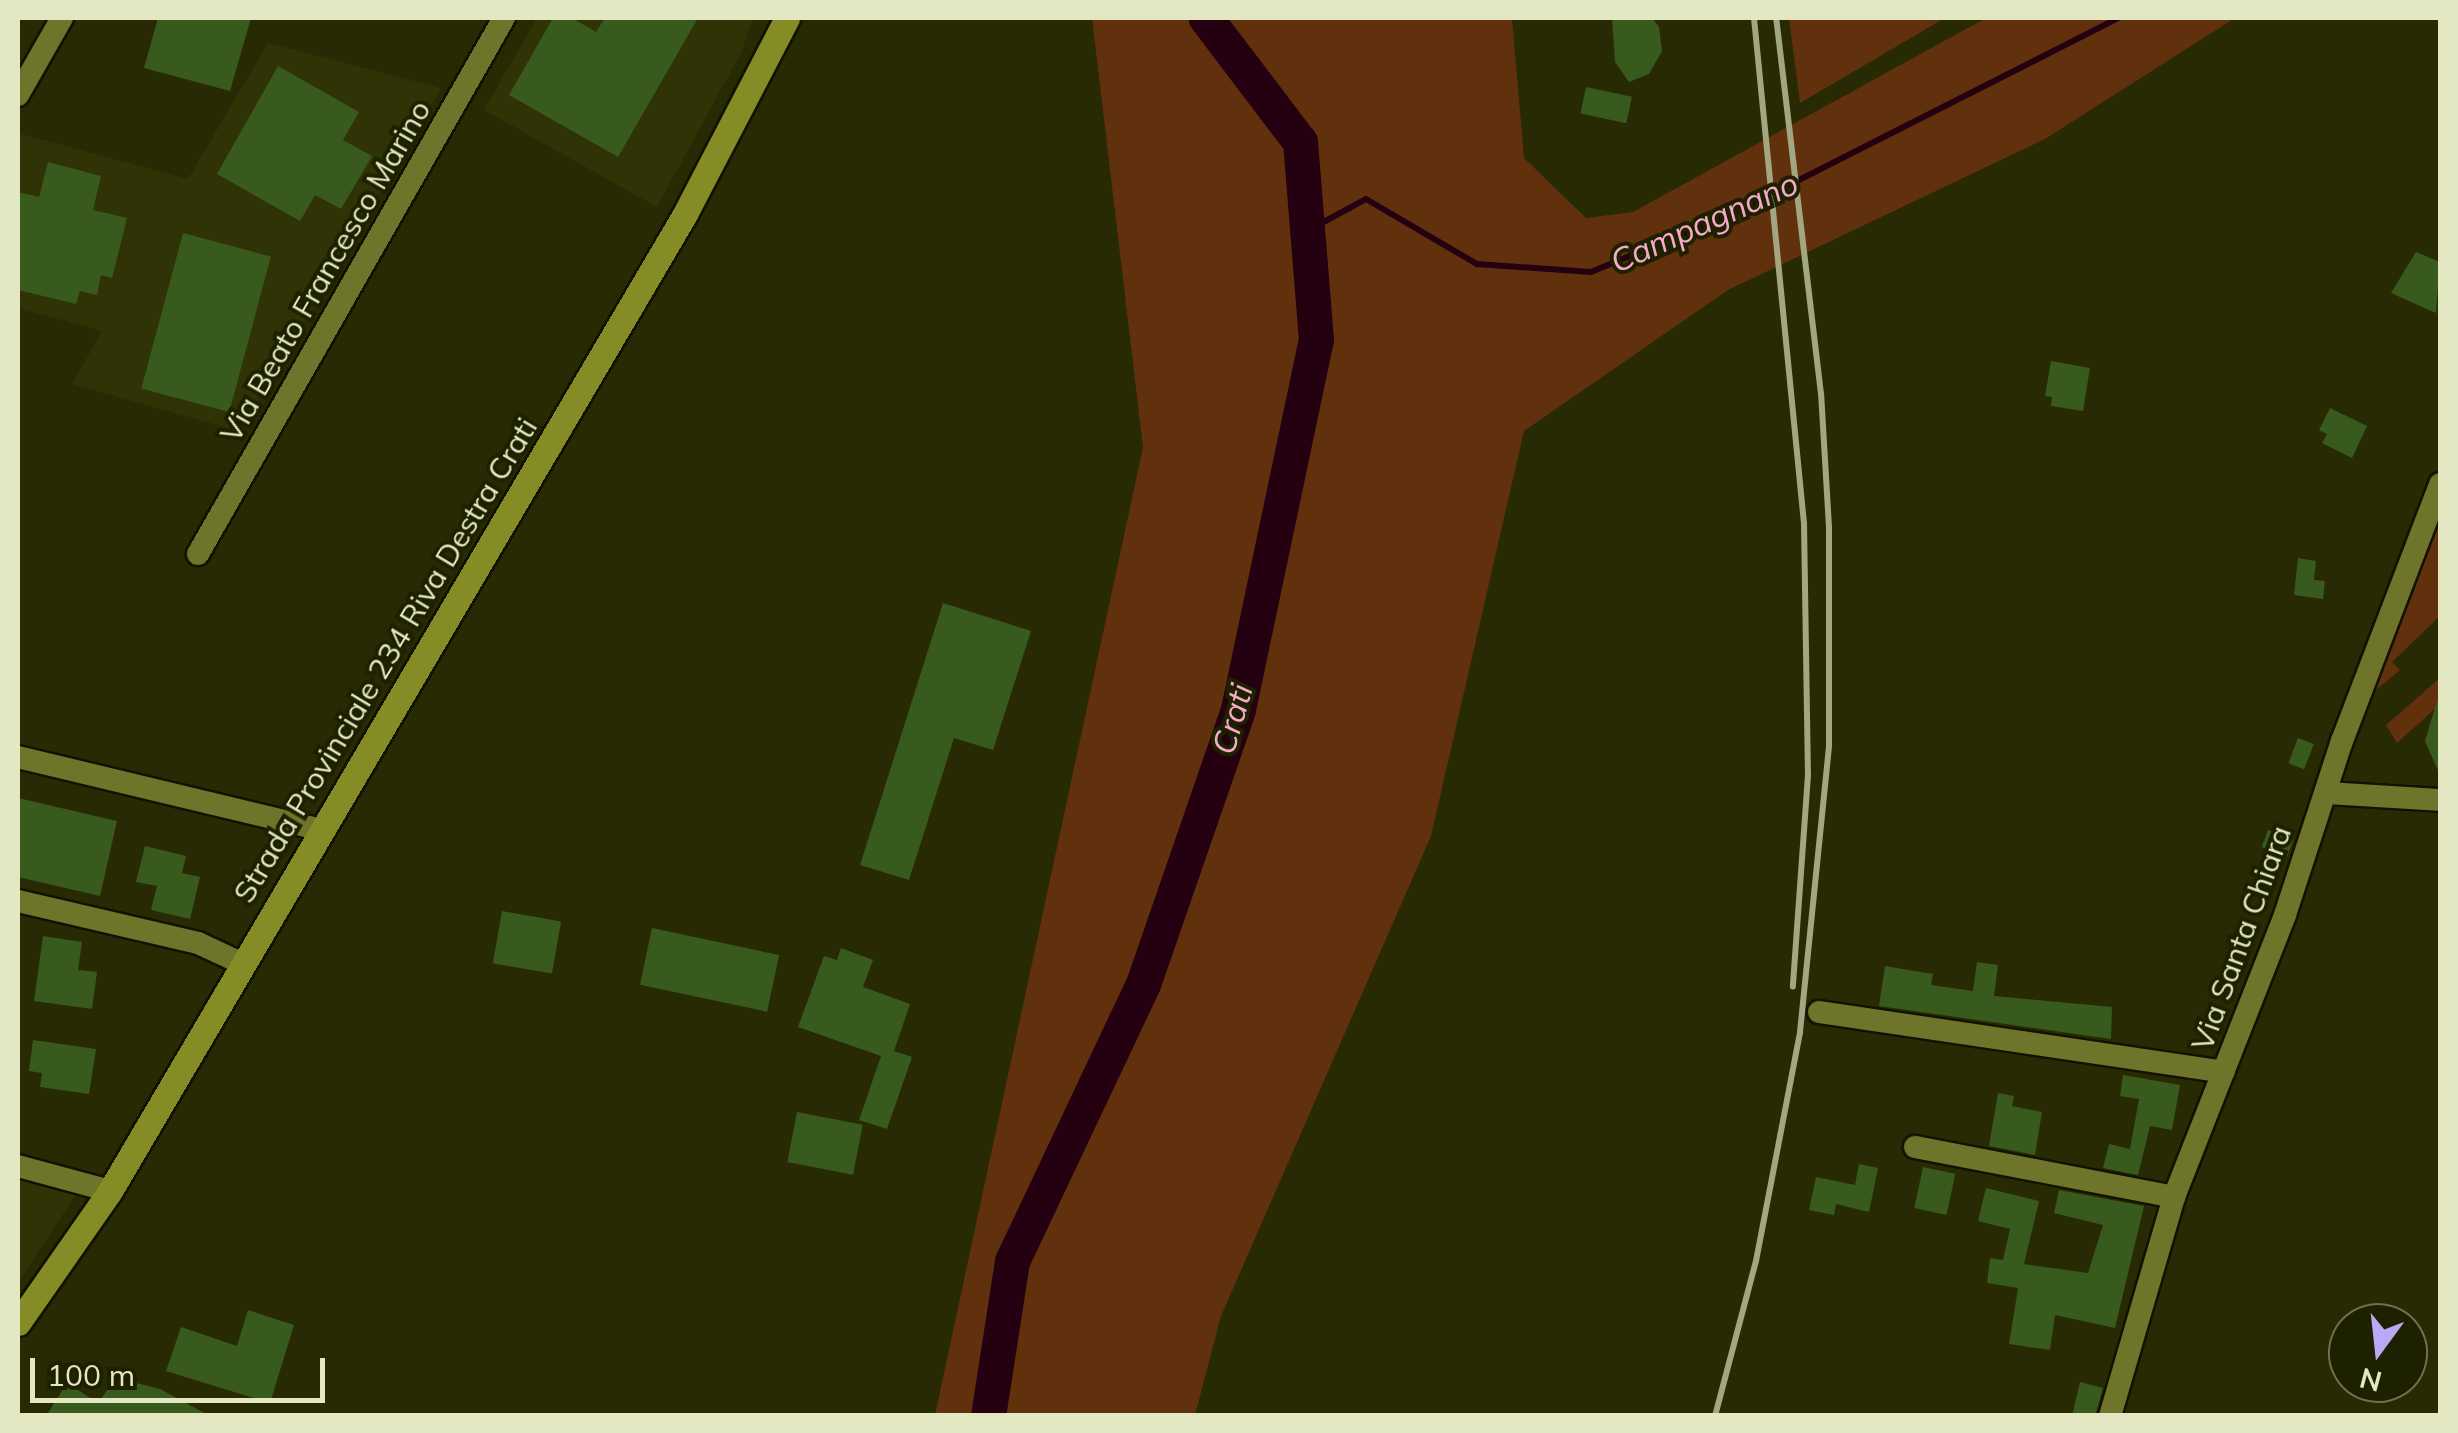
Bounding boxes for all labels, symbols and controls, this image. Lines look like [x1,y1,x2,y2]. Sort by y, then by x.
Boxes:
street label: Via Beato Francesco Marino [212,94,438,448]
water label: Campagnano [1604,164,1804,280]
street label: Strada Provinciale 234 Riva Destra Crati [226,411,544,909]
water label: Crati [1204,679,1260,759]
street label: Via Santa Chiara [2184,821,2298,1055]
north arrow [2328,1303,2428,1403]
scale bar [35,1338,330,1400]
text: 100 m [47,1356,135,1394]
text: N [2356,1361,2385,1400]

